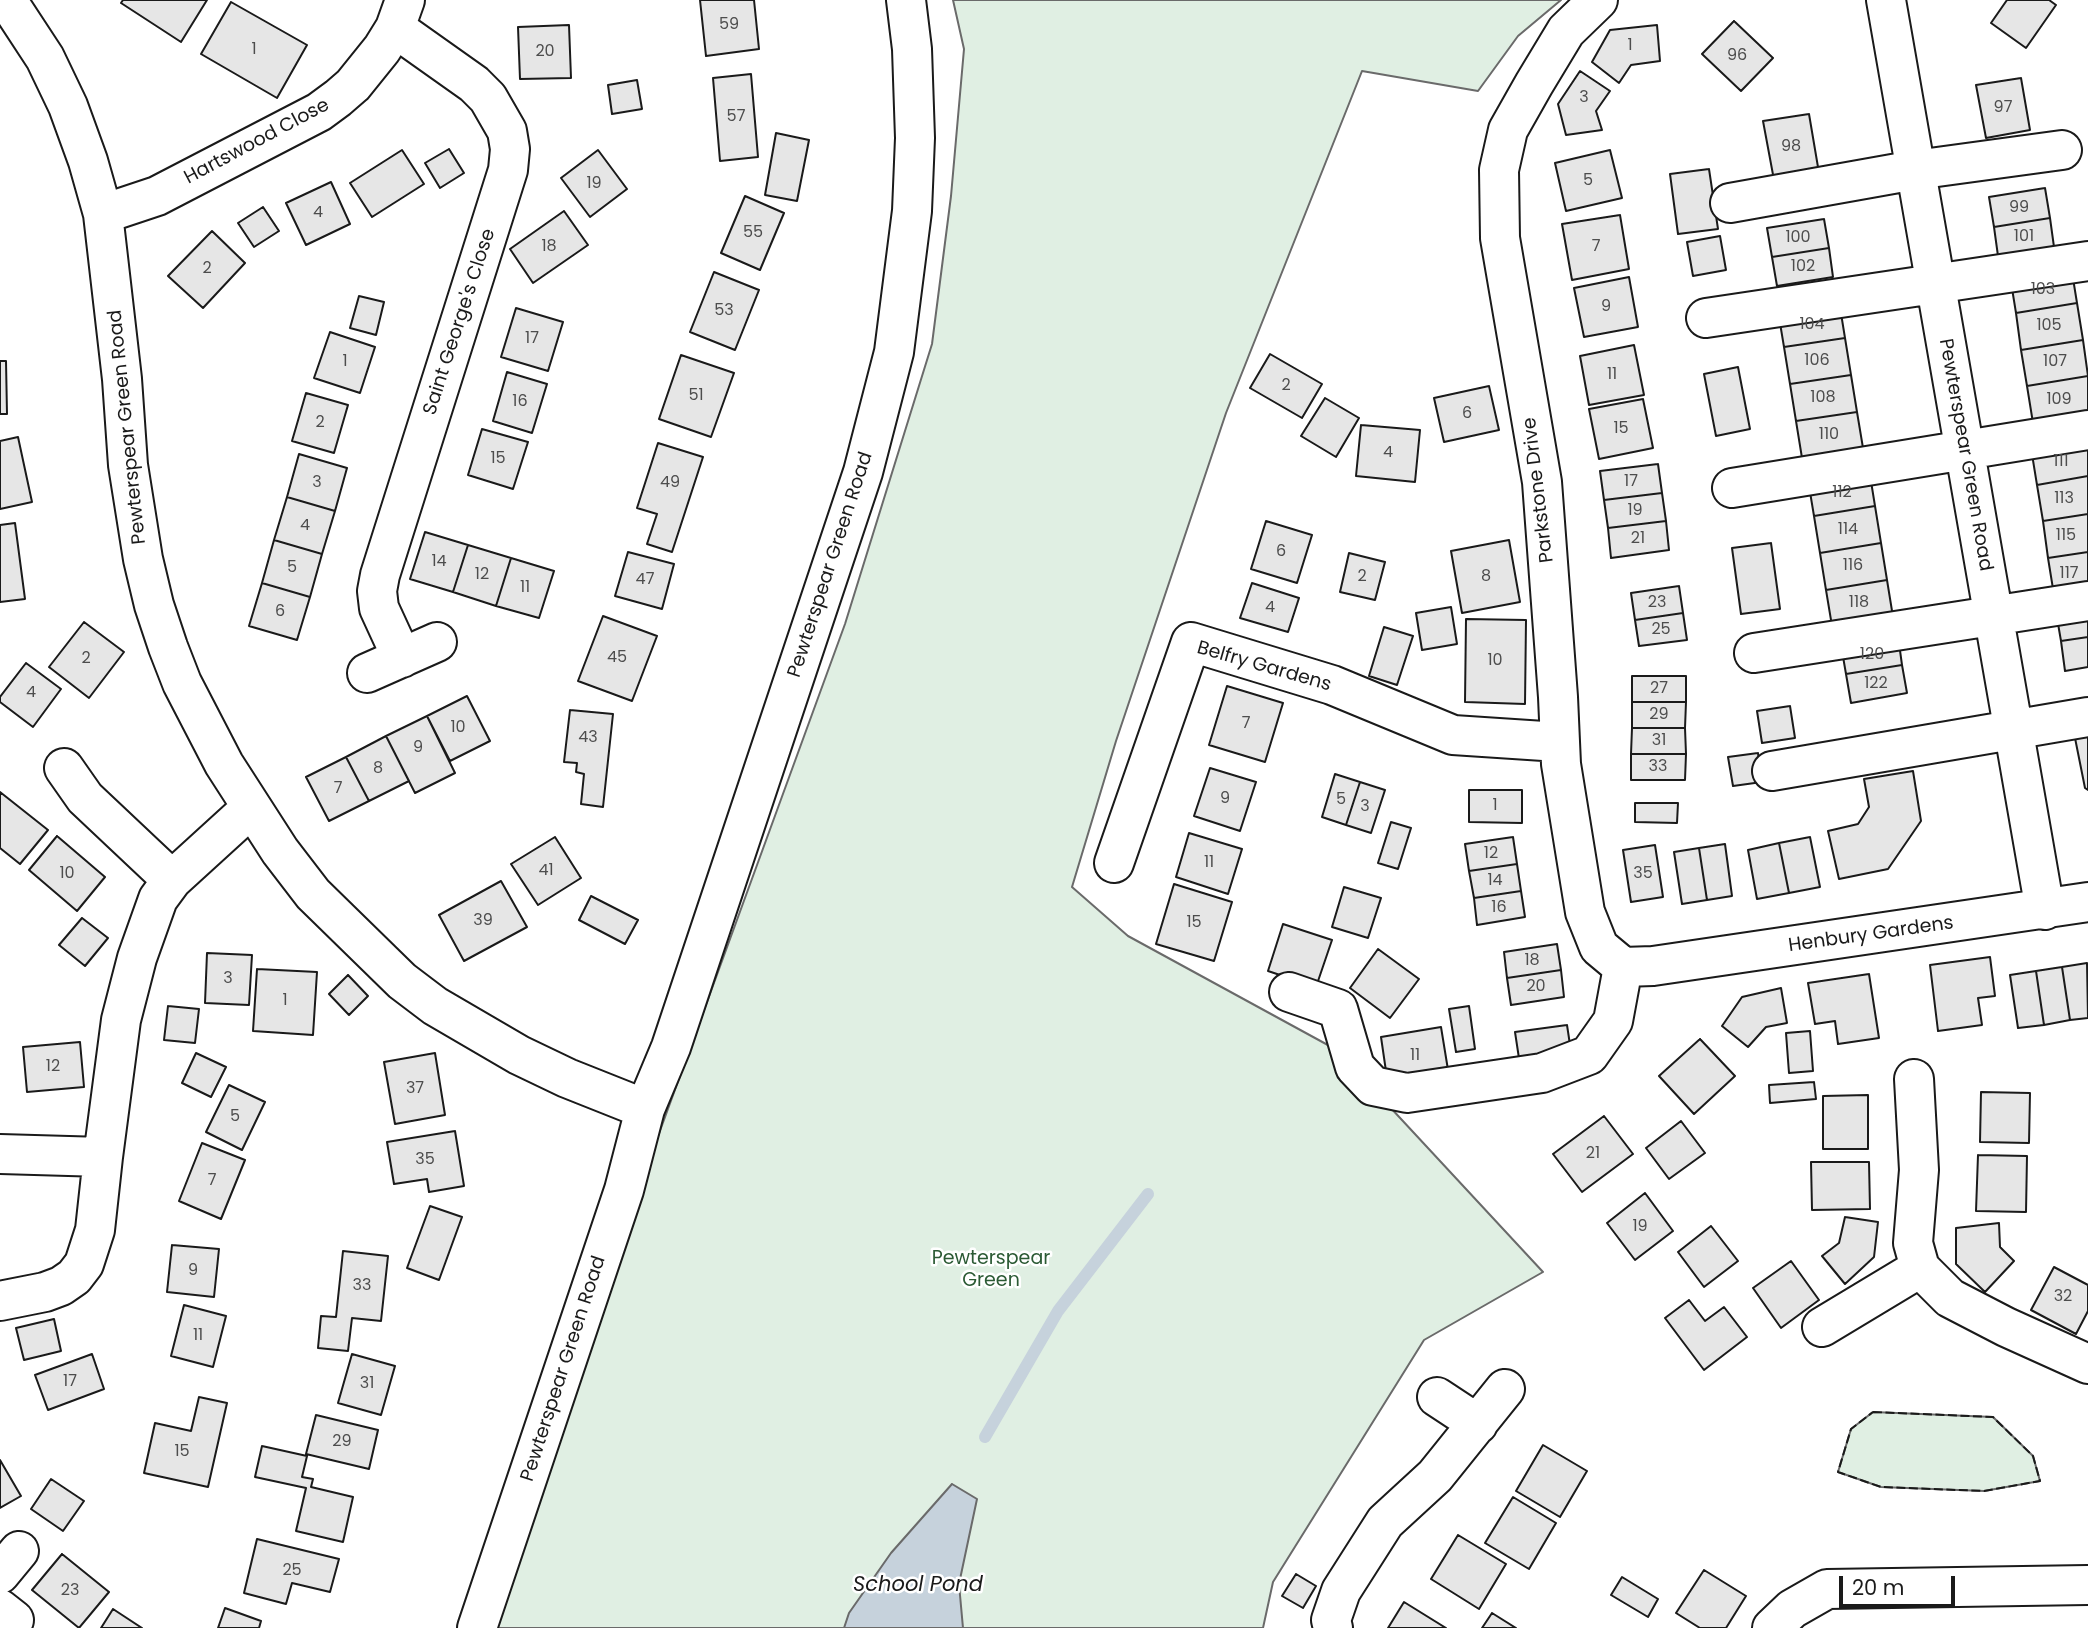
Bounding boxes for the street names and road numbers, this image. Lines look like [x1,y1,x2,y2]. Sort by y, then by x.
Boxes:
street label: Hartswood Close [181,94,333,190]
street label: Saint George's Close [419,226,501,418]
street label: Pewterspear Green Road [104,309,152,545]
street label: Pewterspear Green Road [1933,337,1997,573]
street label: Parkstone Drive [1519,416,1559,564]
street label: Pewterspear Green Road [784,449,878,681]
street label: Belfry Gardens [1194,637,1334,697]
street label: Henbury Gardens [1787,912,1955,958]
street label: Pewterspear Green Road [517,1253,611,1485]

